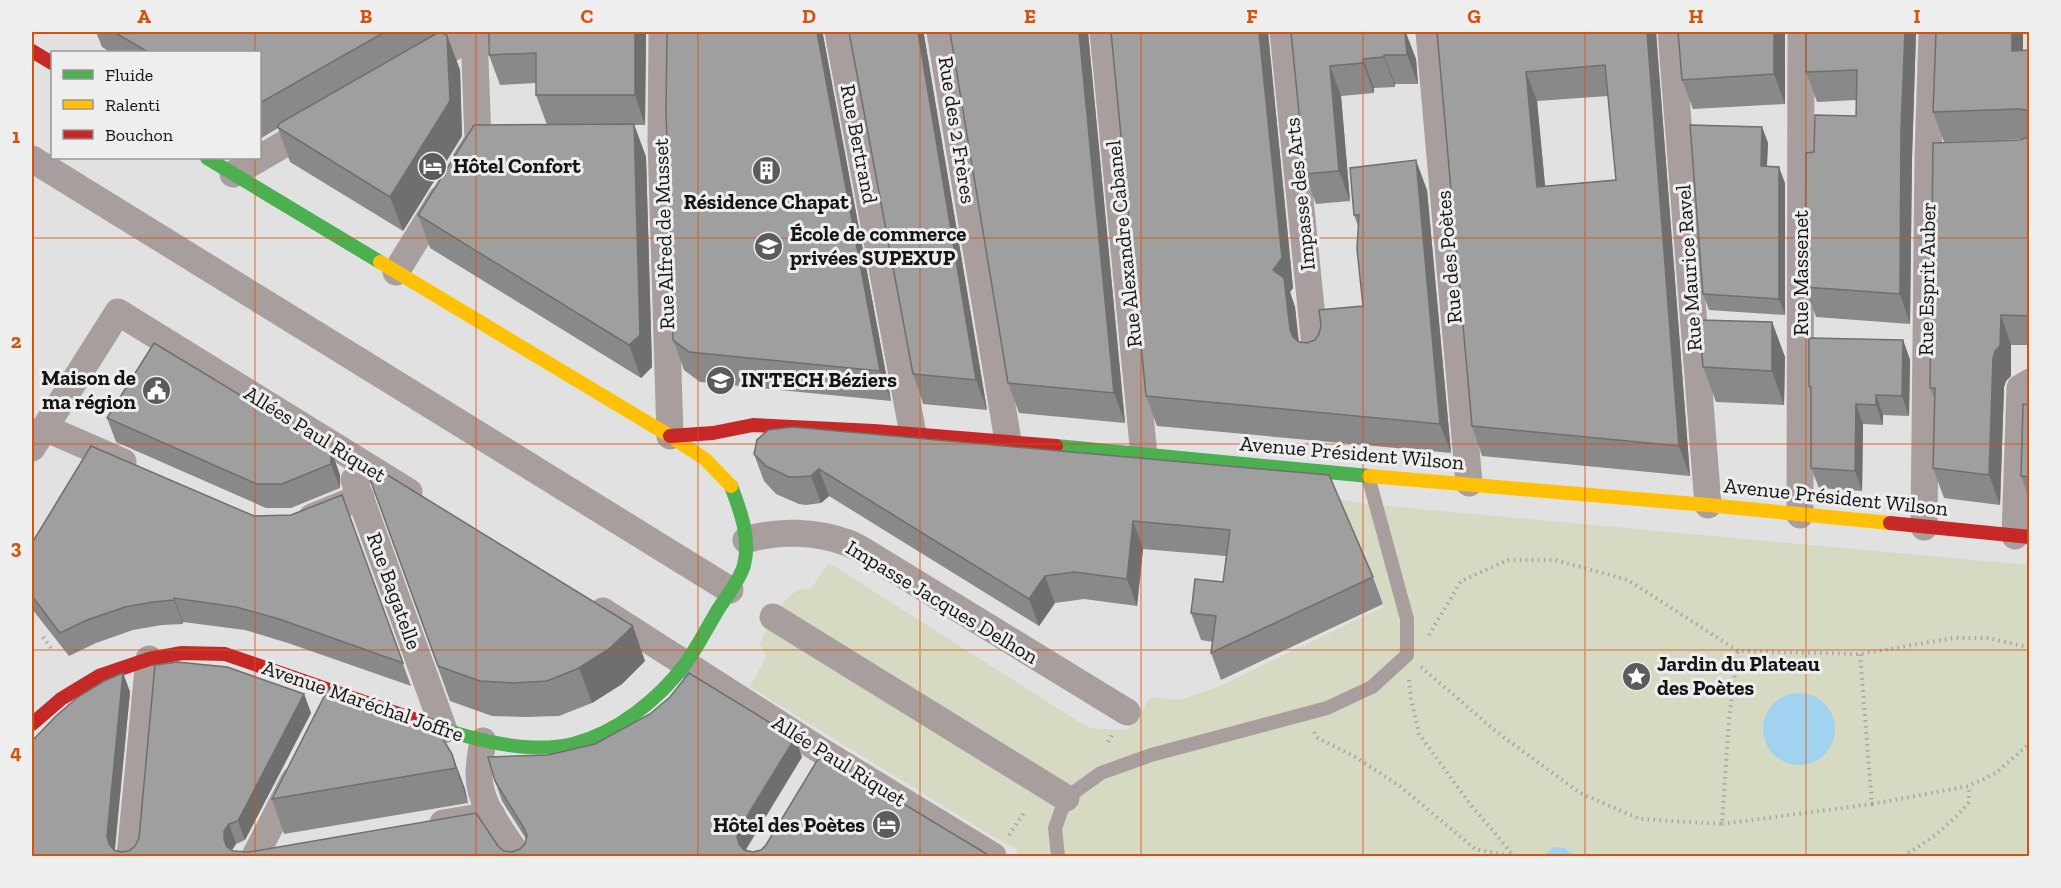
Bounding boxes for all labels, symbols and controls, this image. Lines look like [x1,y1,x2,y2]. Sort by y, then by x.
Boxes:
text: A [137,4,151,28]
text: B [360,4,372,28]
text: C [581,4,594,28]
text: D [802,4,816,28]
text: E [1024,4,1036,28]
text: F [1246,4,1258,28]
text: G [1467,4,1481,28]
text: H [1688,4,1704,28]
text: I [1913,4,1921,28]
legend [51,51,261,159]
street label: Rue des 2 Frères [934,55,981,205]
text: Fluide [105,64,153,86]
street label: Rue Bertrand [836,82,883,206]
text: Ralenti [105,94,160,116]
street label: Impasse des Arts [1279,116,1320,272]
text: 1 [12,124,20,148]
text: Bouchon [105,124,174,146]
street label: Rue Alfred de Musset [648,138,679,330]
street label: Rue Alexandre Cabanel [1100,139,1147,349]
hotel icon: Hôtel Confort [416,150,448,182]
place label: Hôtel Confort [453,153,581,178]
building icon: Résidence Chapat [750,155,782,187]
street label: Rue Maurice Ravel [1670,183,1707,352]
place label: Résidence Chapat [683,189,849,214]
street label: Rue des Poètes [1430,189,1467,325]
street label: Rue Esprit Auber [1913,202,1940,356]
street label: Rue Massenet [1788,210,1813,336]
place label: École de commerce privées SUPEXUP [790,221,967,270]
school or university icon: École de commerce privées SUPEXUP [753,230,785,262]
text: 2 [11,329,22,353]
school or university icon: IN'TECH Béziers [704,364,736,396]
place label: Maison de ma région [41,365,137,414]
place label: IN'TECH Béziers [741,367,897,392]
public building icon: Maison de ma région [141,374,173,406]
street label: Allées Paul Riquet [240,380,391,487]
street label: Avenue Président Wilson [1239,430,1465,475]
street label: Avenue Président Wilson [1723,472,1949,521]
street label: Rue Bagatelle [362,529,427,653]
street label: Impasse Jacques Delhon [842,534,1043,669]
text: 3 [11,535,22,559]
place label: Jardin du Plateau des Poètes [1657,651,1820,700]
street label: Avenue Maréchal Joffre [259,654,467,747]
place icon: Jardin du Plateau des Poètes [1620,660,1652,692]
street label: Allée Paul Riquet [768,709,911,812]
text: 4 [10,740,22,764]
hotel icon: Hôtel des Poètes [870,809,902,841]
place label: Hôtel des Poètes [713,812,865,837]

